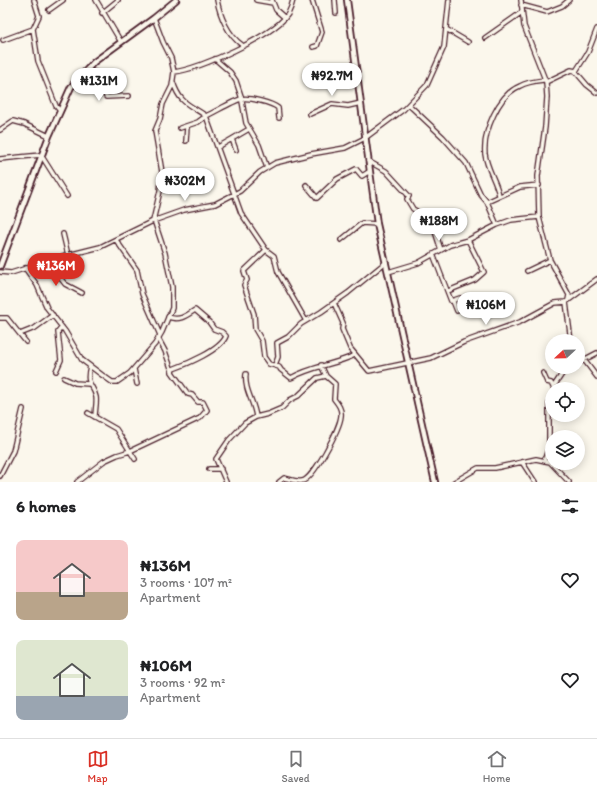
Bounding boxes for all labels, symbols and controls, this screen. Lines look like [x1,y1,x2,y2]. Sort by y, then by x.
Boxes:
pin: ₦92.7M [299,63,365,97]
pin: ₦131M [71,68,127,102]
text: ₦92.7M [311,68,353,83]
text: ₦131M [80,73,118,88]
pin: ₦302M [157,168,213,202]
text: ₦302M [165,173,205,188]
pin: ₦188M [411,208,467,242]
text: ₦188M [419,213,459,228]
pin: ₦136M [28,253,84,287]
text: ₦136M [37,258,75,273]
pin: ₦106M [458,292,514,326]
text: ₦106M [466,297,506,312]
north arrow [545,334,585,374]
map controls [545,334,585,470]
button: locate [545,382,585,422]
button: layers [545,430,585,470]
icon: filters [559,495,581,517]
text: 6 homes [16,496,76,516]
text: ₦136M [140,555,191,575]
icon: home [48,556,96,604]
icon: heart [559,569,581,591]
text: 3 rooms · 107 m² [140,575,232,590]
text: Apartment [140,590,201,605]
text: ₦106M [140,655,192,675]
icon: home [48,656,96,704]
icon: heart [559,669,581,691]
text: 3 rooms · 92 m² [140,675,225,690]
text: Apartment [140,690,201,705]
tab: Map [87,748,109,785]
tab: Saved [282,748,310,785]
tab: Home [483,748,510,785]

